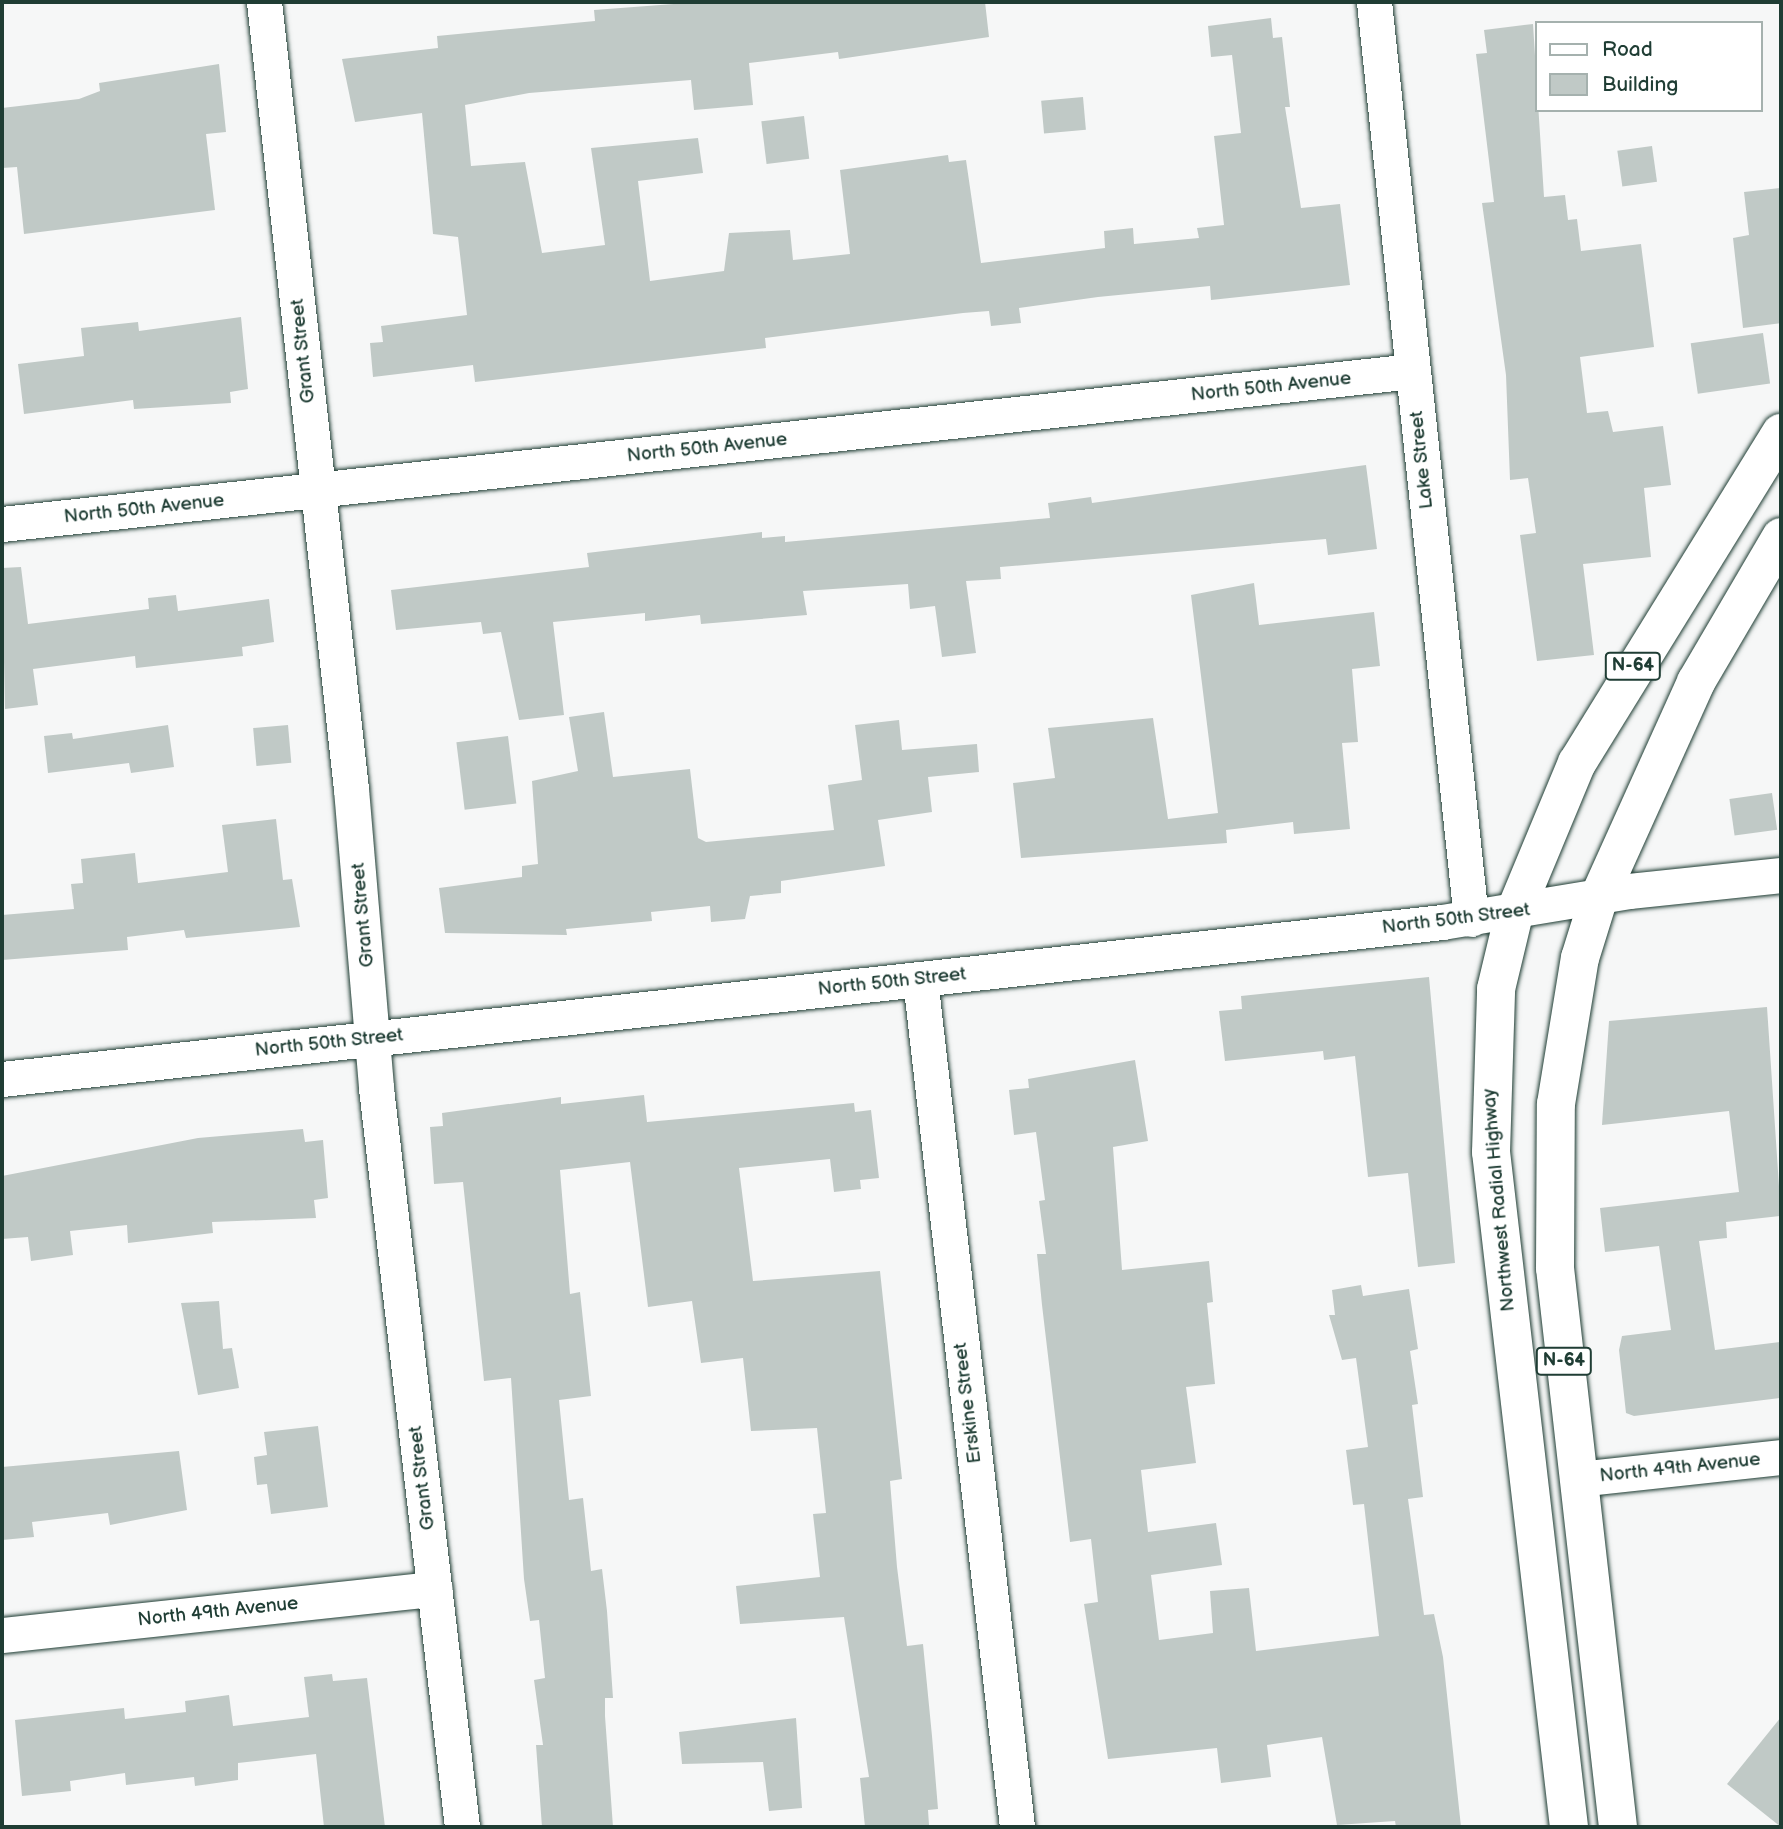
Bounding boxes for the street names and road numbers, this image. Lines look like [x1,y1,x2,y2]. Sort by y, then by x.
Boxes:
street label: Grant Street [286,297,320,405]
street label: North 50th Avenue [1190,367,1352,407]
street label: Lake Street [1406,410,1438,510]
street label: North 50th Avenue [626,428,788,468]
street label: North 50th Avenue [63,489,225,529]
road number: N-64 [1603,652,1663,680]
street label: Grant Street [347,862,379,968]
street label: North 50th Street [1381,899,1531,939]
street label: North 50th Street [817,963,967,1001]
street label: North 50th Street [254,1024,404,1062]
street label: Northwest Radial Highway [1478,1087,1520,1313]
street label: Erskine Street [949,1341,987,1465]
road number: N-64 [1534,1346,1594,1376]
street label: Grant Street [404,1424,440,1532]
street label: North 49th Avenue [1599,1448,1761,1488]
street label: North 49th Avenue [137,1592,299,1632]

